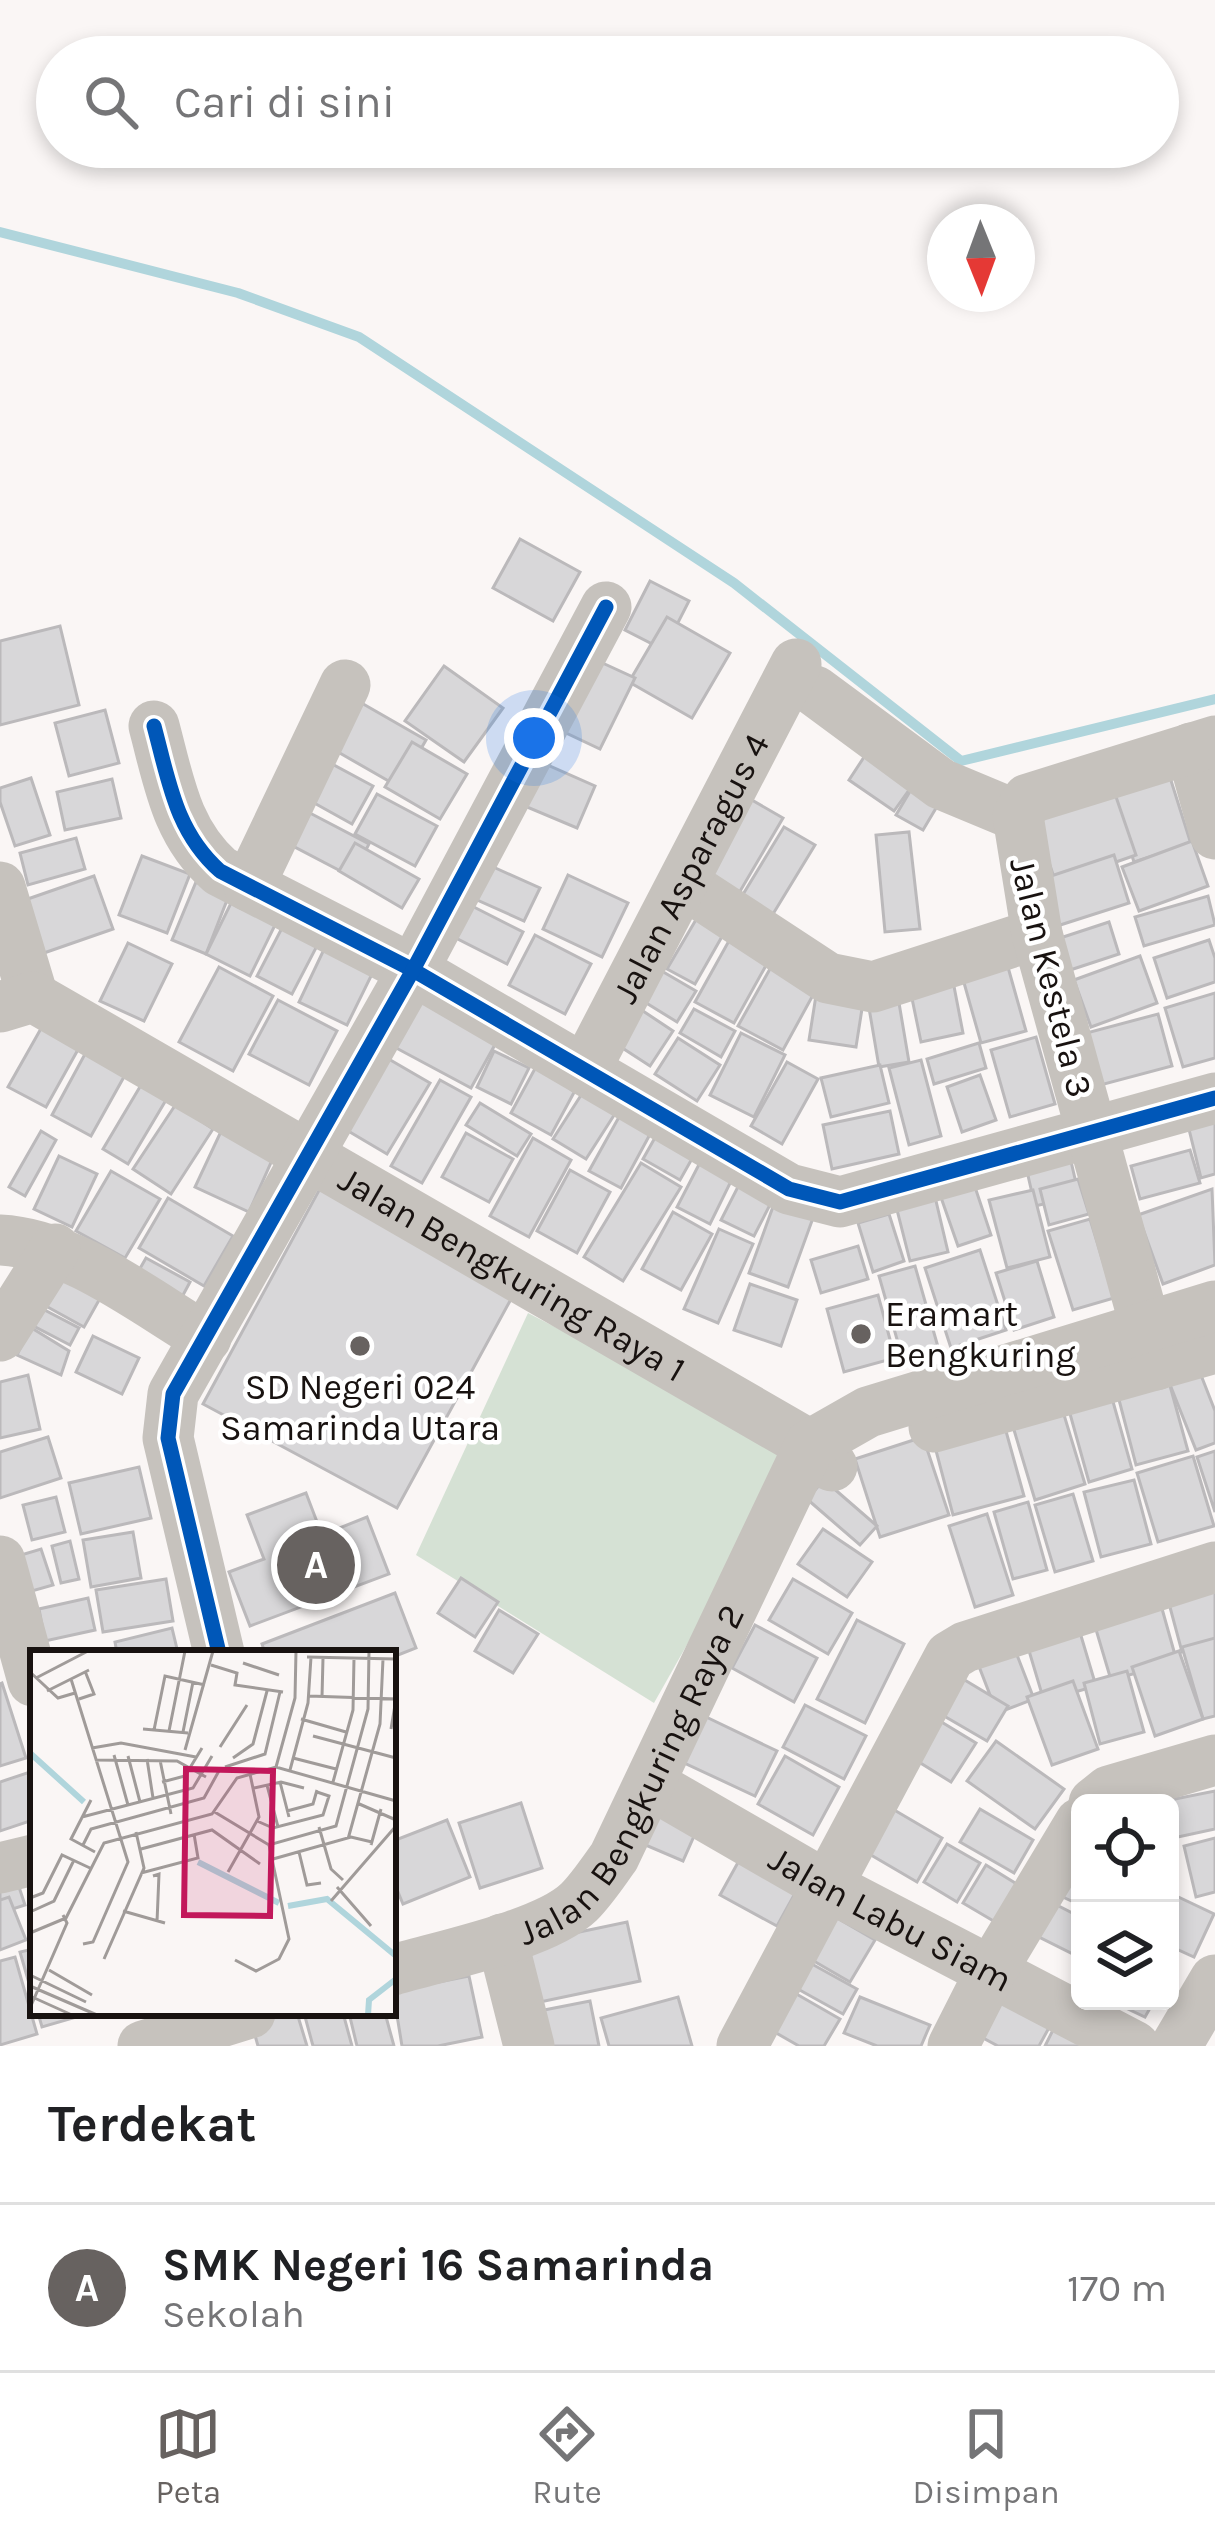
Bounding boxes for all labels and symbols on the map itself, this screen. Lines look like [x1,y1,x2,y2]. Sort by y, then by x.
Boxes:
north arrow [927,204,1035,312]
your location [504,708,564,768]
street label: Jalan Asparagus 4 [604,726,778,1010]
street label: Jalan Kestela 3 [1001,853,1101,1101]
street label: Jalan Bengkuring Raya 1 [331,1158,693,1391]
place label: Eramart Bengkuring [885,1293,1076,1376]
marker: Eramart Bengkuring [848,1321,874,1347]
marker: SD Negeri 024 Samarinda Utara [347,1333,373,1359]
place label: SD Negeri 024 Samarinda Utara [220,1366,500,1449]
pin: A [277,1520,355,1610]
street label: Jalan Bengkuring Raya 2 [513,1598,753,1954]
inset map [30,1650,396,2016]
street label: Jalan Labu Siam [762,1837,1019,2001]

